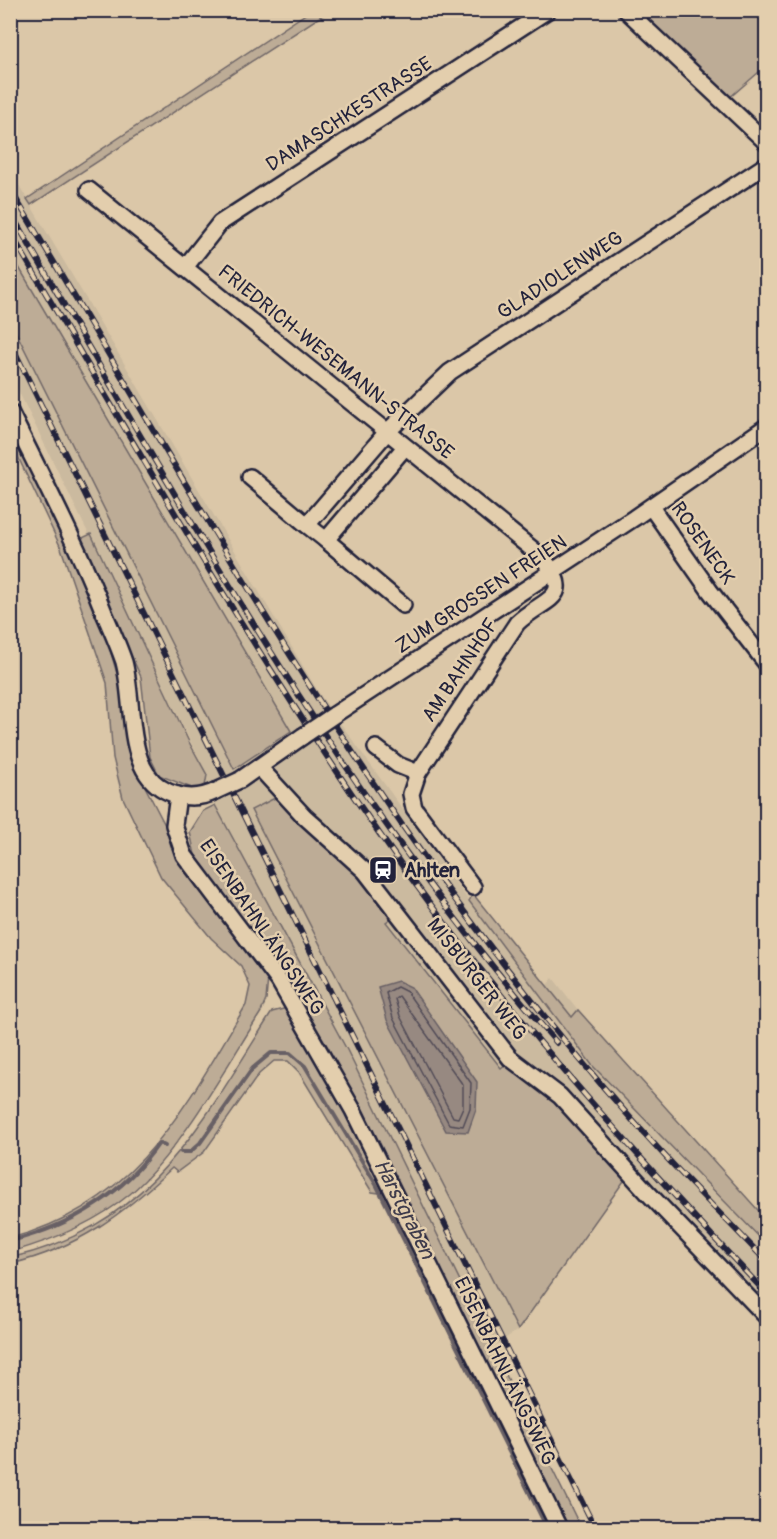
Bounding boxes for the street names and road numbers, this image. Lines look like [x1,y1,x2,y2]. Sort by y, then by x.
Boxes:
street label: DAMASCHKESTRASSE [261,51,437,177]
street label: GLADIOLENWEG [492,225,628,325]
street label: FRIEDRICH-WESEMANN-STRASSE [213,259,459,465]
street label: ROSENECK [665,497,741,589]
street label: ZUM GROSSEN FREIEN [391,529,571,659]
street label: AM BAHNHOF [416,613,504,727]
street label: EISENBAHNLÄNGSWEG [194,834,330,1020]
street label: MISBURGER WEG [422,913,532,1045]
street label: EISENBAHNLÄNGSWEG [449,1273,561,1469]

